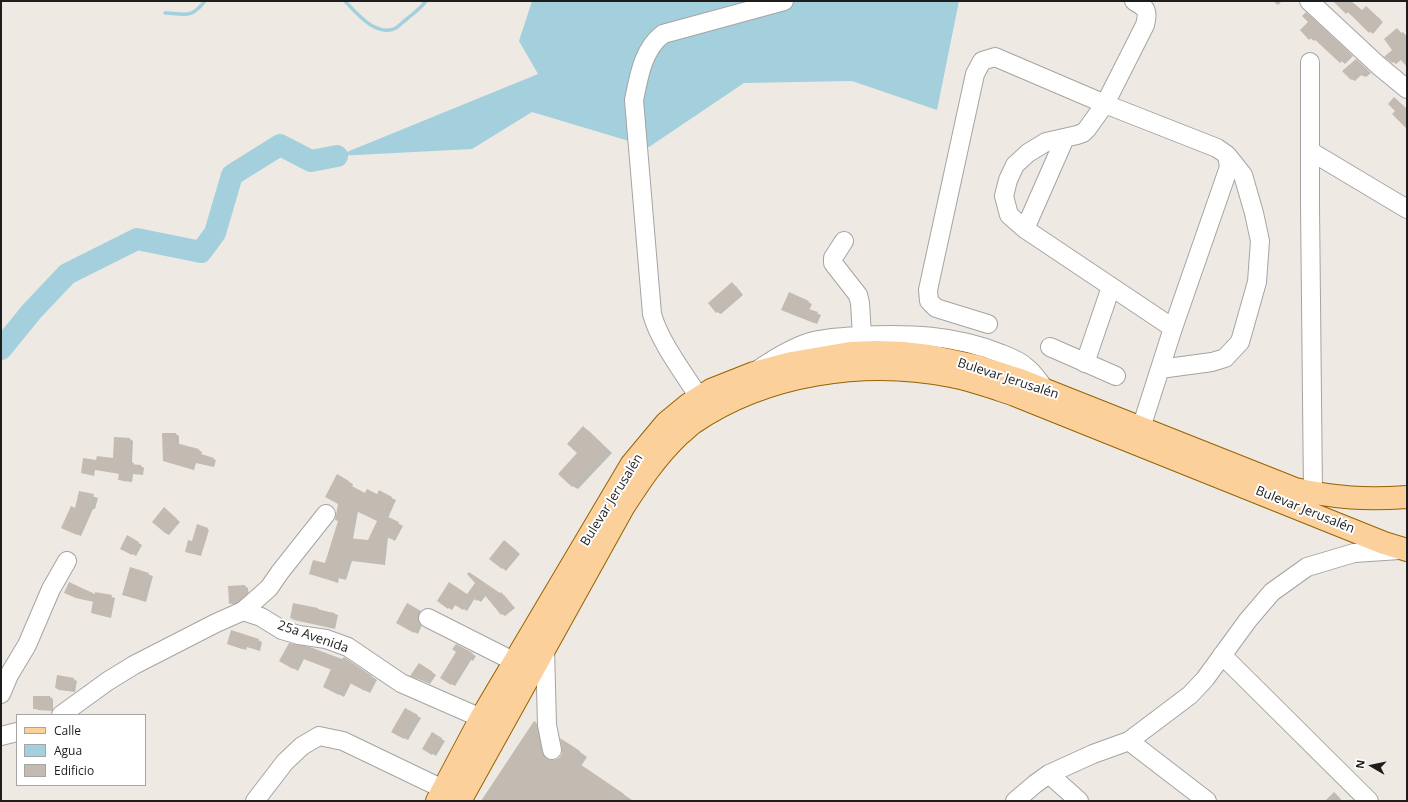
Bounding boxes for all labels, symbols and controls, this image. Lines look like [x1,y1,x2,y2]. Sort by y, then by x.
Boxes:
street label: Bulevar Jerusalén [955,355,1061,403]
street label: Bulevar Jerusalén [577,451,647,549]
street label: Bulevar Jerusalén [1253,483,1357,537]
street label: 25a Avenida [276,618,350,656]
legend [16,714,146,786]
text: Calle [54,722,81,739]
text: Agua [54,742,82,759]
north arrow [1352,746,1392,786]
text: N [1352,758,1368,770]
text: Edificio [54,762,94,779]

